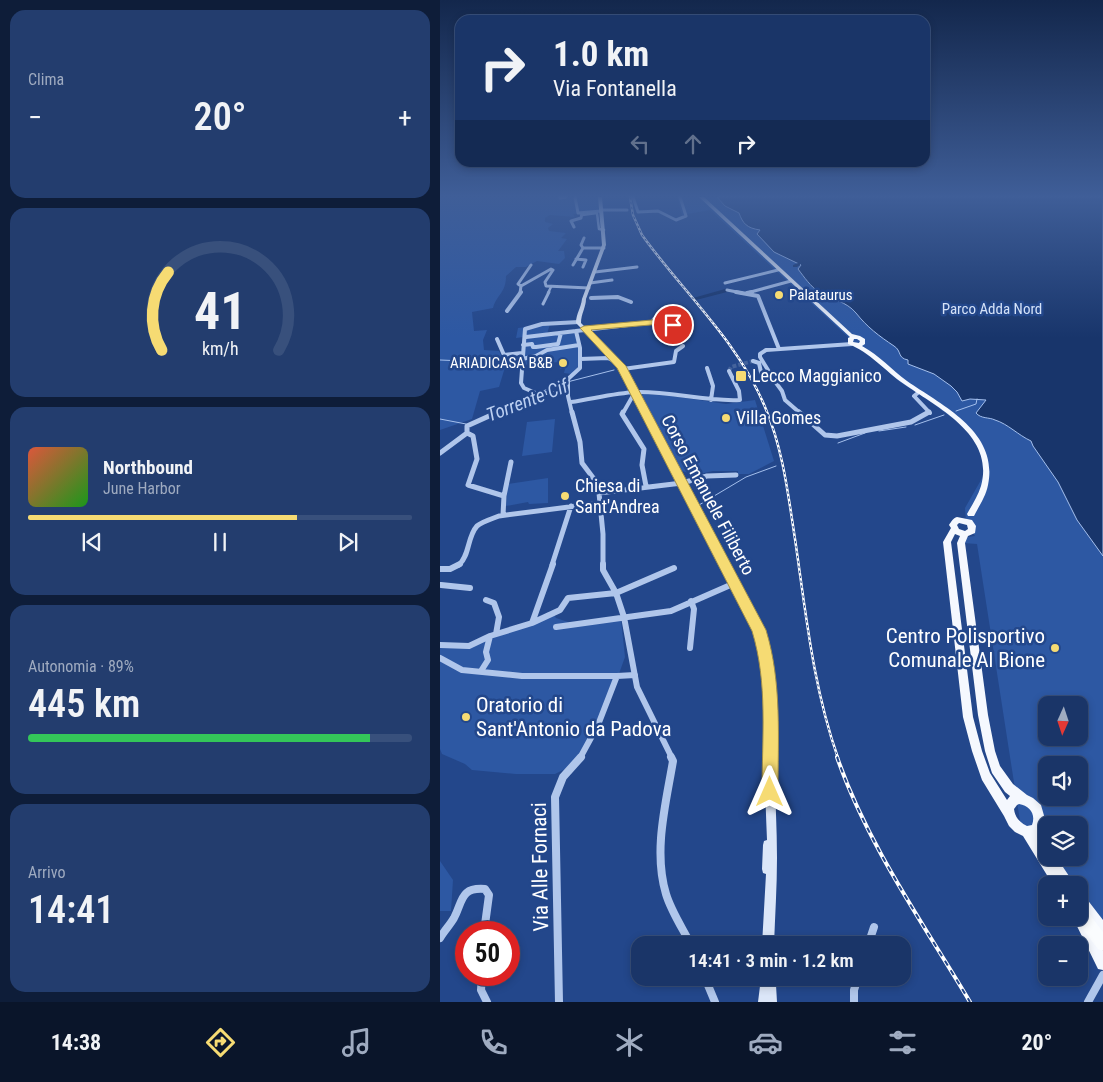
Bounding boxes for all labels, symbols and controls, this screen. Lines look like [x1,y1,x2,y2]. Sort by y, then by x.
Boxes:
text: 1.0 km [553,34,649,75]
icon: right [470,35,535,100]
text: Clima [28,70,64,89]
text: Via Fontanella [553,76,677,101]
text: 20° [194,95,246,139]
text: − [28,101,42,134]
text: + [398,101,412,134]
icon: left [626,130,654,158]
icon: ahead [679,130,707,158]
icon: right [732,130,760,158]
text: 41 [194,281,246,342]
place label: Palataurus [789,286,853,304]
marker: Palataurus [773,289,785,301]
park label: Parco Adda Nord [942,300,1042,318]
pin [652,304,694,346]
icon: arrive [659,311,687,339]
text: km/h [202,338,238,359]
place label: ARIADICASA B&B [450,354,553,372]
marker: ARIADICASA B&B [557,357,569,369]
place label: Lecco Maggianico [752,365,882,386]
marker: Lecco Maggianico [734,369,748,383]
water label: Torrente Cif [483,374,573,427]
place label: Villa Gomes [736,407,821,428]
street label: Corso Emanuele Filiberto [657,411,760,578]
marker: Villa Gomes [720,412,732,424]
text: Northbound [103,456,193,479]
place label: Chiesa di Sant'Andrea [575,475,660,517]
text: June Harbor [103,479,181,498]
marker: Chiesa di Sant'Andrea [559,490,571,502]
icon: previous [78,528,106,556]
icon: pause [206,528,234,556]
icon: next [334,528,362,556]
place label: Centro Polisportivo Comunale Al Bione [886,624,1045,672]
marker: Centro Polisportivo Comunale Al Bione [1049,642,1061,654]
text: Autonomia · 89% [28,657,134,676]
text: 445 km [28,682,140,726]
place label: Oratorio di Sant'Antonio da Padova [476,693,672,741]
north arrow [1038,696,1088,746]
map controls [1038,696,1088,986]
marker: Oratorio di Sant'Antonio da Padova [460,711,472,723]
button: sound [1038,756,1088,806]
position arrow [743,765,795,817]
street label: Via Alle Fornaci [527,802,553,932]
button: layers [1038,816,1088,866]
text: Arrivo [28,863,65,882]
button: + [1038,876,1088,926]
text: 14:41 [28,888,114,932]
speed limit sign: 50 [455,921,520,986]
button: − [1038,936,1088,986]
text: 14:41 · 3 min · 1.2 km [688,949,854,972]
icon: directions [203,1025,238,1060]
icon: music [339,1025,374,1060]
icon: phone [476,1025,511,1060]
icon: climate [612,1025,647,1060]
icon: car [748,1025,783,1060]
icon: filters [885,1025,920,1060]
text: 14:38 [51,1030,101,1055]
text: 20° [1021,1030,1052,1055]

